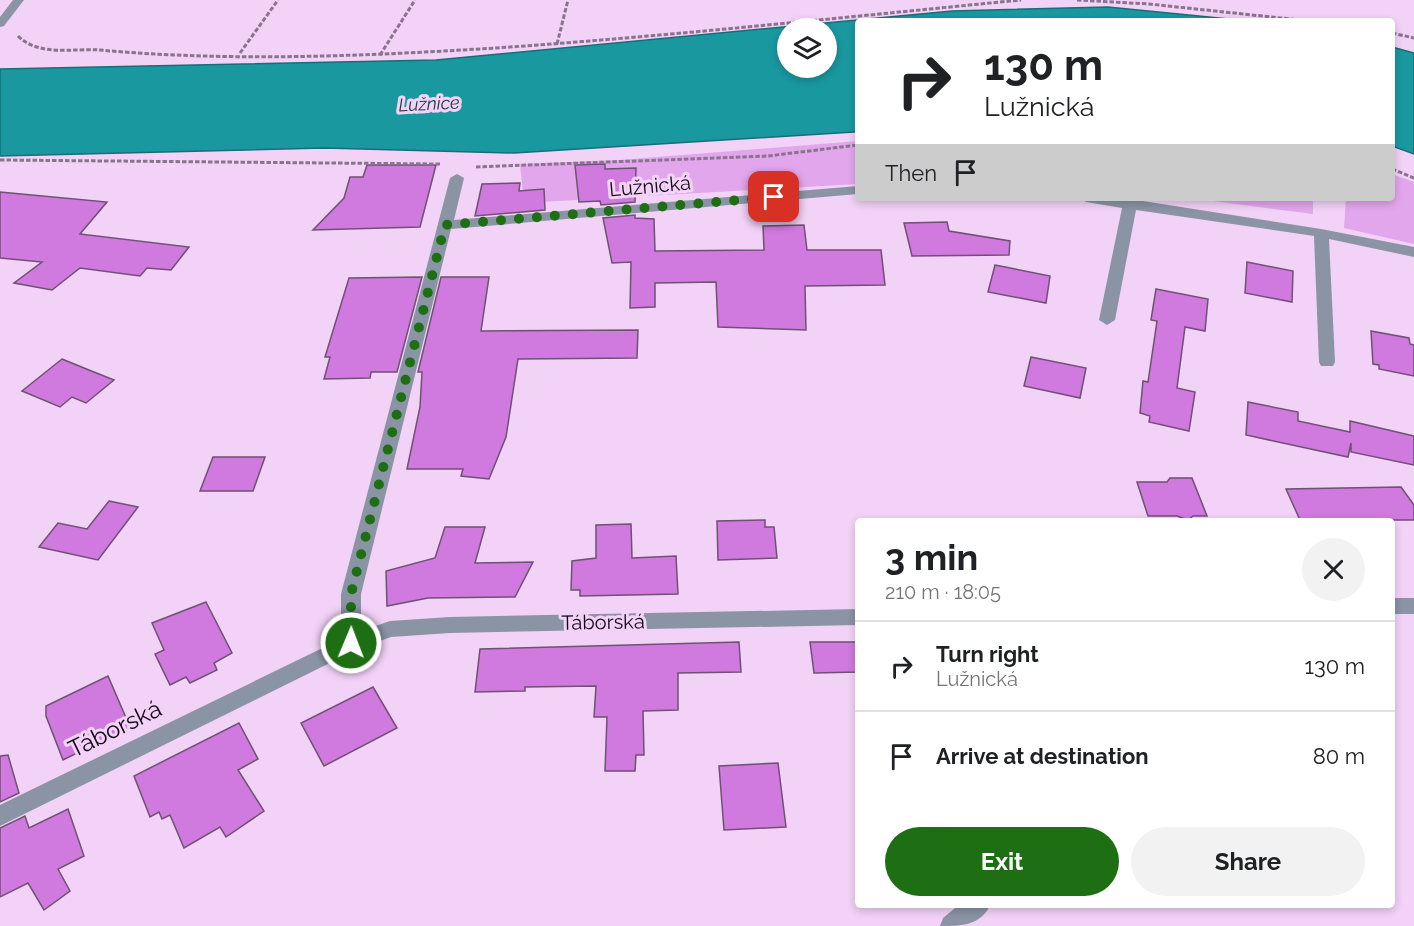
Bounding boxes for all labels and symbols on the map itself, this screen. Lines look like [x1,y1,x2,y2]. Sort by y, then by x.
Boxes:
water label: Lužnice [398,91,461,116]
street label: Lužnická [608,170,692,202]
pin [748,171,799,222]
street label: Táborská [561,609,645,635]
position arrow [319,611,383,675]
street label: Táborská [63,694,166,764]

